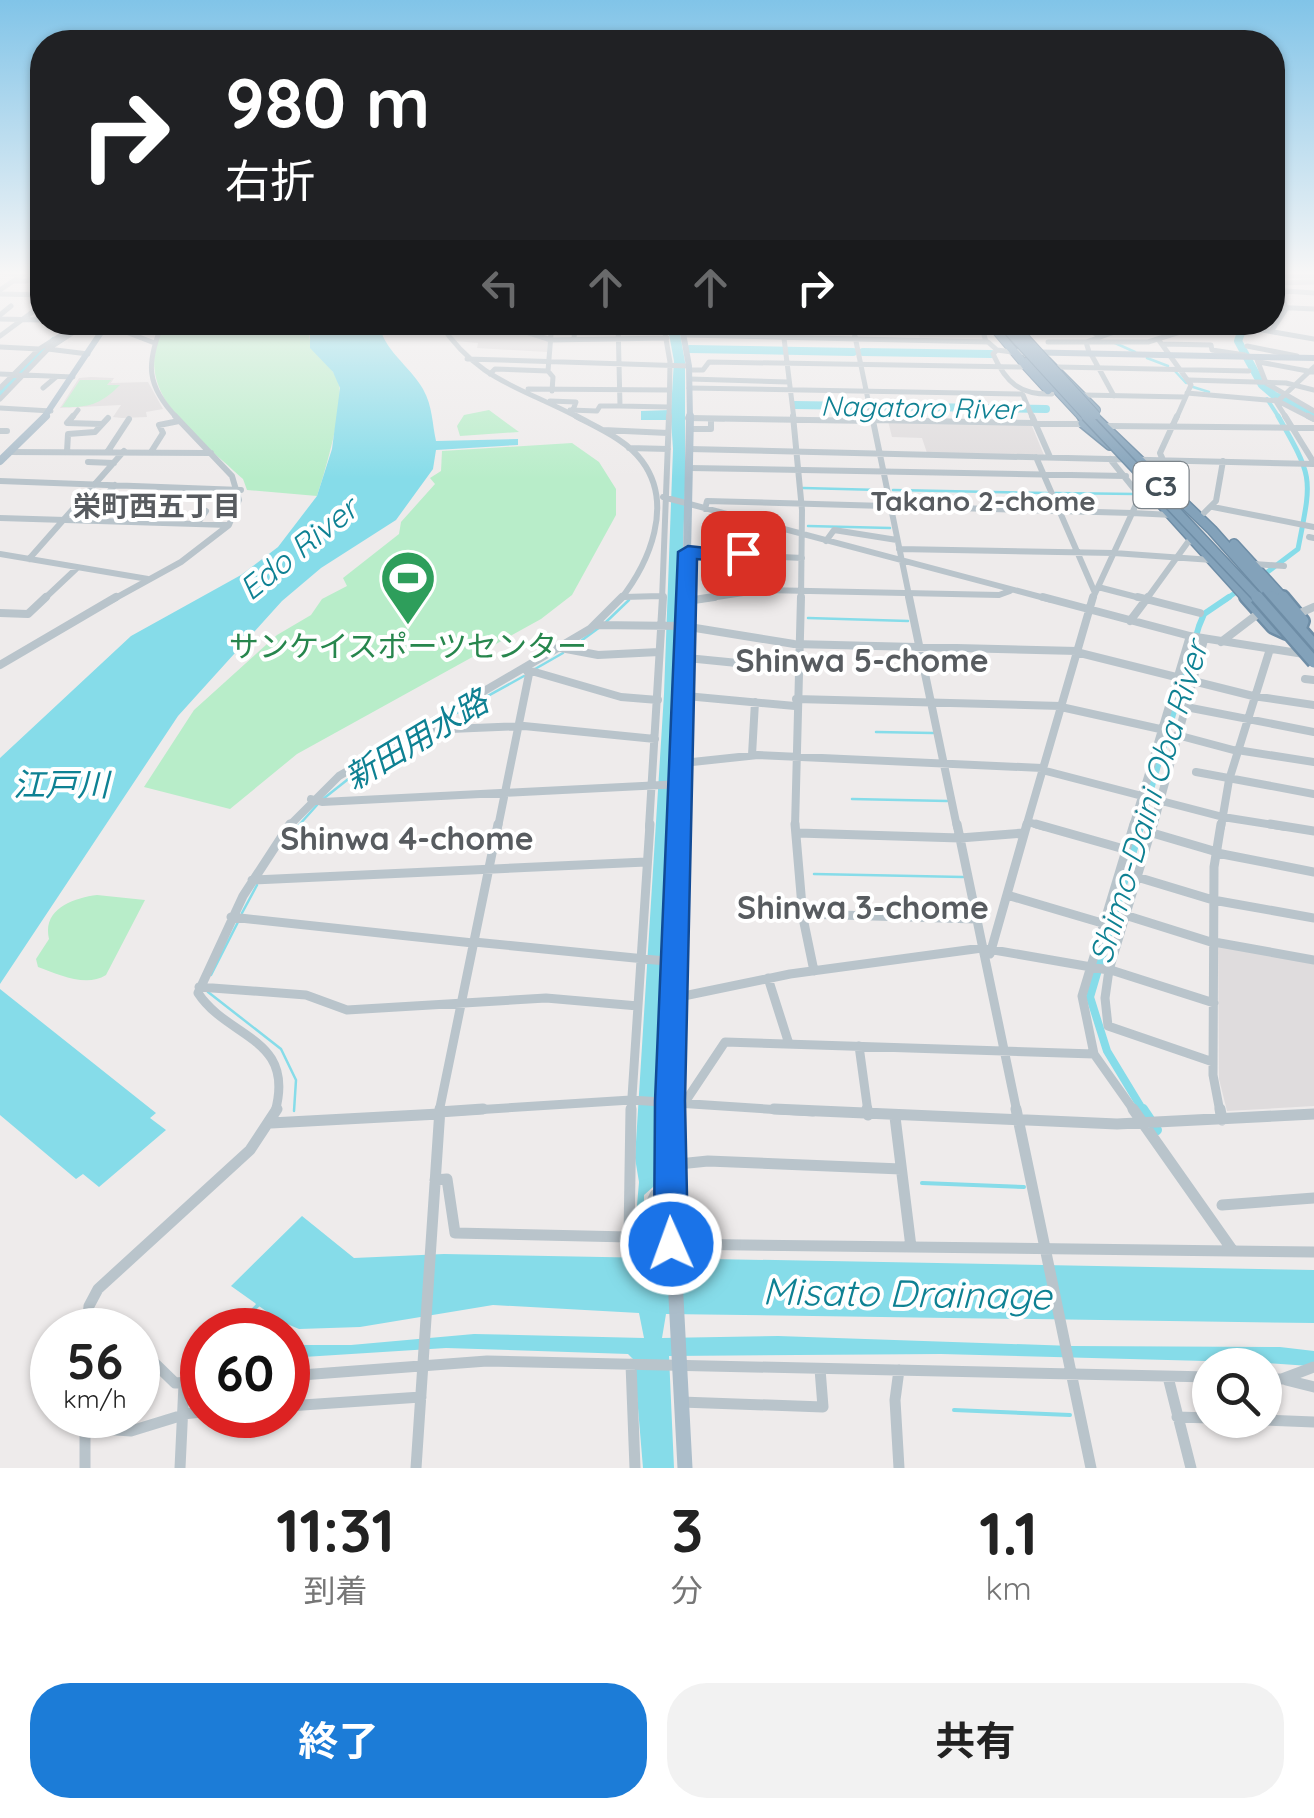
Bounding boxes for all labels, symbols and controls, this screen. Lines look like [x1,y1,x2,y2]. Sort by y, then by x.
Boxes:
text: 980 m [225,58,430,146]
icon: right [60,70,190,200]
text: 右折 [225,152,315,208]
icon: left [473,260,528,315]
icon: ahead [578,260,633,315]
icon: ahead [683,260,738,315]
icon: right [788,260,843,315]
water label: Nagatoro River [820,388,1023,426]
road number: C3 [1134,462,1188,508]
district label: Takano 2-chome [870,483,1096,518]
water label: Edo River [231,486,368,608]
district label: 栄町西五丁目 [73,488,241,523]
pin [701,511,786,596]
icon: arrive [716,526,771,581]
sports icon: サンケイスポーツセンター [378,548,438,627]
place label: サンケイスポーツセンター [229,627,587,665]
water label: Shimo-Daini Oba River [1080,633,1217,968]
district label: Shinwa 5-chome [735,640,989,680]
water label: 新田用水路 [337,679,497,797]
water label: 江戸川 [13,764,112,804]
district label: Shinwa 4-chome [280,818,534,858]
district label: Shinwa 3-chome [737,887,989,927]
position arrow [619,1192,723,1296]
water label: Misato Drainage [762,1266,1053,1320]
speed limit sign: 60 [180,1308,310,1438]
text: 56 [67,1329,123,1392]
map controls [1192,1348,1282,1438]
button: search [1192,1348,1282,1438]
text: km/h [63,1383,127,1414]
text: 11:31 [276,1492,395,1567]
text: 3 [671,1492,703,1567]
text: 1.1 [979,1495,1038,1570]
text: km [985,1568,1032,1608]
text: 到着 [303,1570,367,1610]
text: 分 [671,1570,703,1610]
button: 終了 [30,1683,647,1798]
button: 共有 [667,1683,1284,1798]

